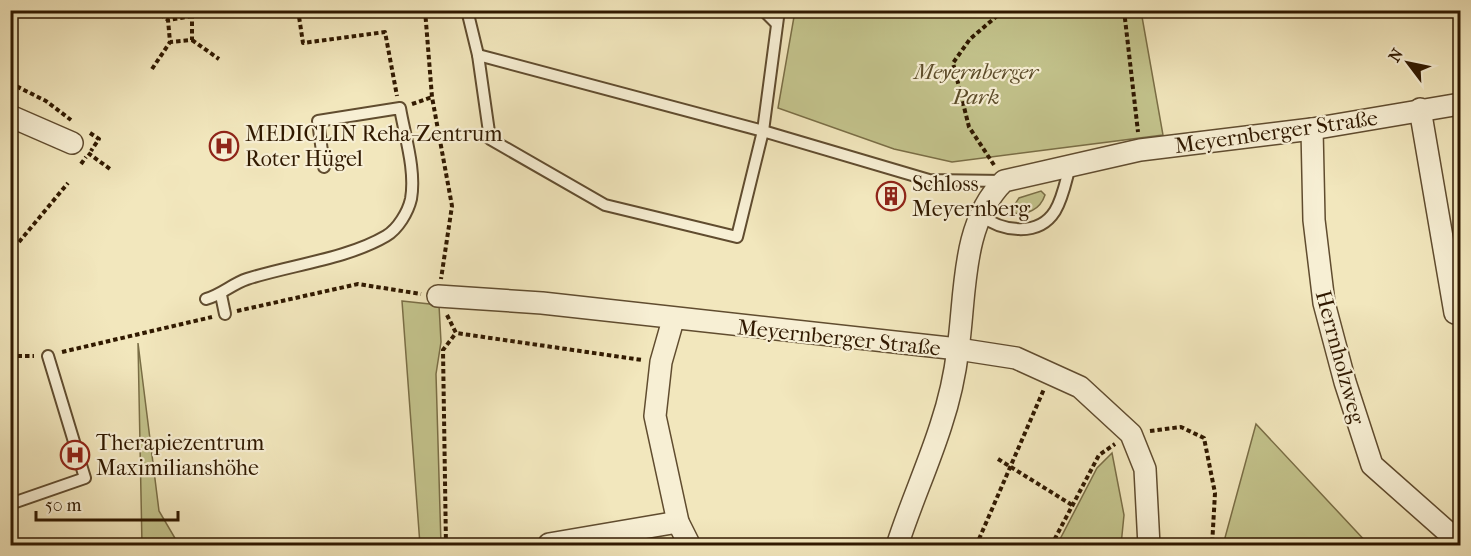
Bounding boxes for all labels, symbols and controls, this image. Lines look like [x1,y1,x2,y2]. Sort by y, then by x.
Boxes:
north arrow [1378,33,1438,93]
text: N [1384,44,1407,65]
park label: Meyernberger Park [912,59,1040,110]
street label: Meyernberger Straße [1173,105,1379,159]
place label: MEDICLIN Reha-Zentrum Roter Hügel [245,121,503,172]
hospital icon: MEDICLIN Reha-Zentrum Roter Hügel [208,130,240,162]
place label: Schloss Meyernberg [912,171,1030,222]
building icon: Schloss Meyernberg [875,180,907,212]
street label: Herrnholzweg [1310,288,1370,427]
street label: Meyernberger Straße [736,314,942,362]
place label: Therapiezentrum Maximilianshöhe [96,430,265,481]
hospital icon: Therapiezentrum Maximilianshöhe [59,439,91,471]
scale bar [36,484,178,522]
text: 50 m [45,495,82,516]

